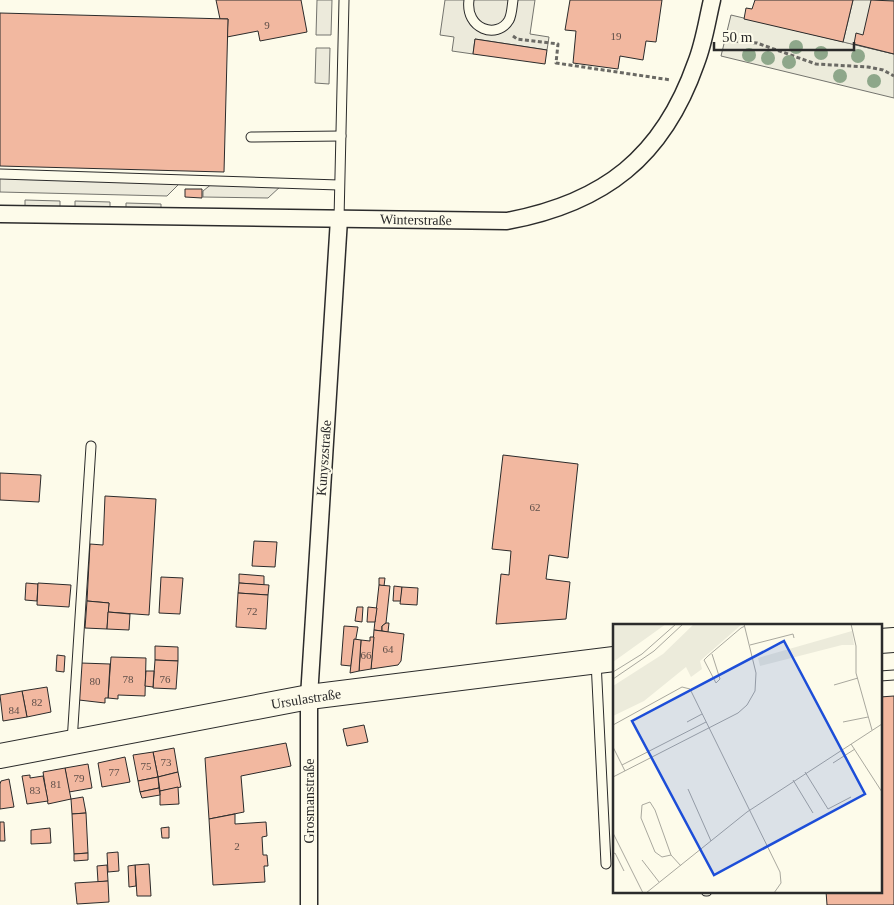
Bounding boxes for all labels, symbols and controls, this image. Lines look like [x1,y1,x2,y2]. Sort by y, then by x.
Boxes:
house number: 9 [264,19,270,31]
scale bar [714,20,854,52]
text: 50 m [722,29,753,45]
house number: 19 [611,30,622,42]
street label: Winterstraße [380,212,452,228]
street label: Kunyszstraße [314,419,334,497]
house number: 62 [530,501,541,513]
house number: 72 [247,605,258,617]
inset map [613,624,882,892]
house number: 64 [383,643,394,655]
house number: 66 [361,649,372,661]
house number: 78 [123,673,134,685]
house number: 76 [160,673,171,685]
house number: 80 [90,675,101,687]
street label: Ursulastraße [270,686,342,712]
house number: 82 [32,696,43,708]
house number: 84 [9,704,20,716]
house number: 73 [161,756,172,768]
street label: Grosmanstraße [302,759,317,843]
house number: 75 [141,760,152,772]
house number: 77 [109,766,120,778]
house number: 79 [74,772,85,784]
house number: 81 [51,778,62,790]
house number: 83 [30,784,41,796]
house number: 2 [234,840,240,852]

